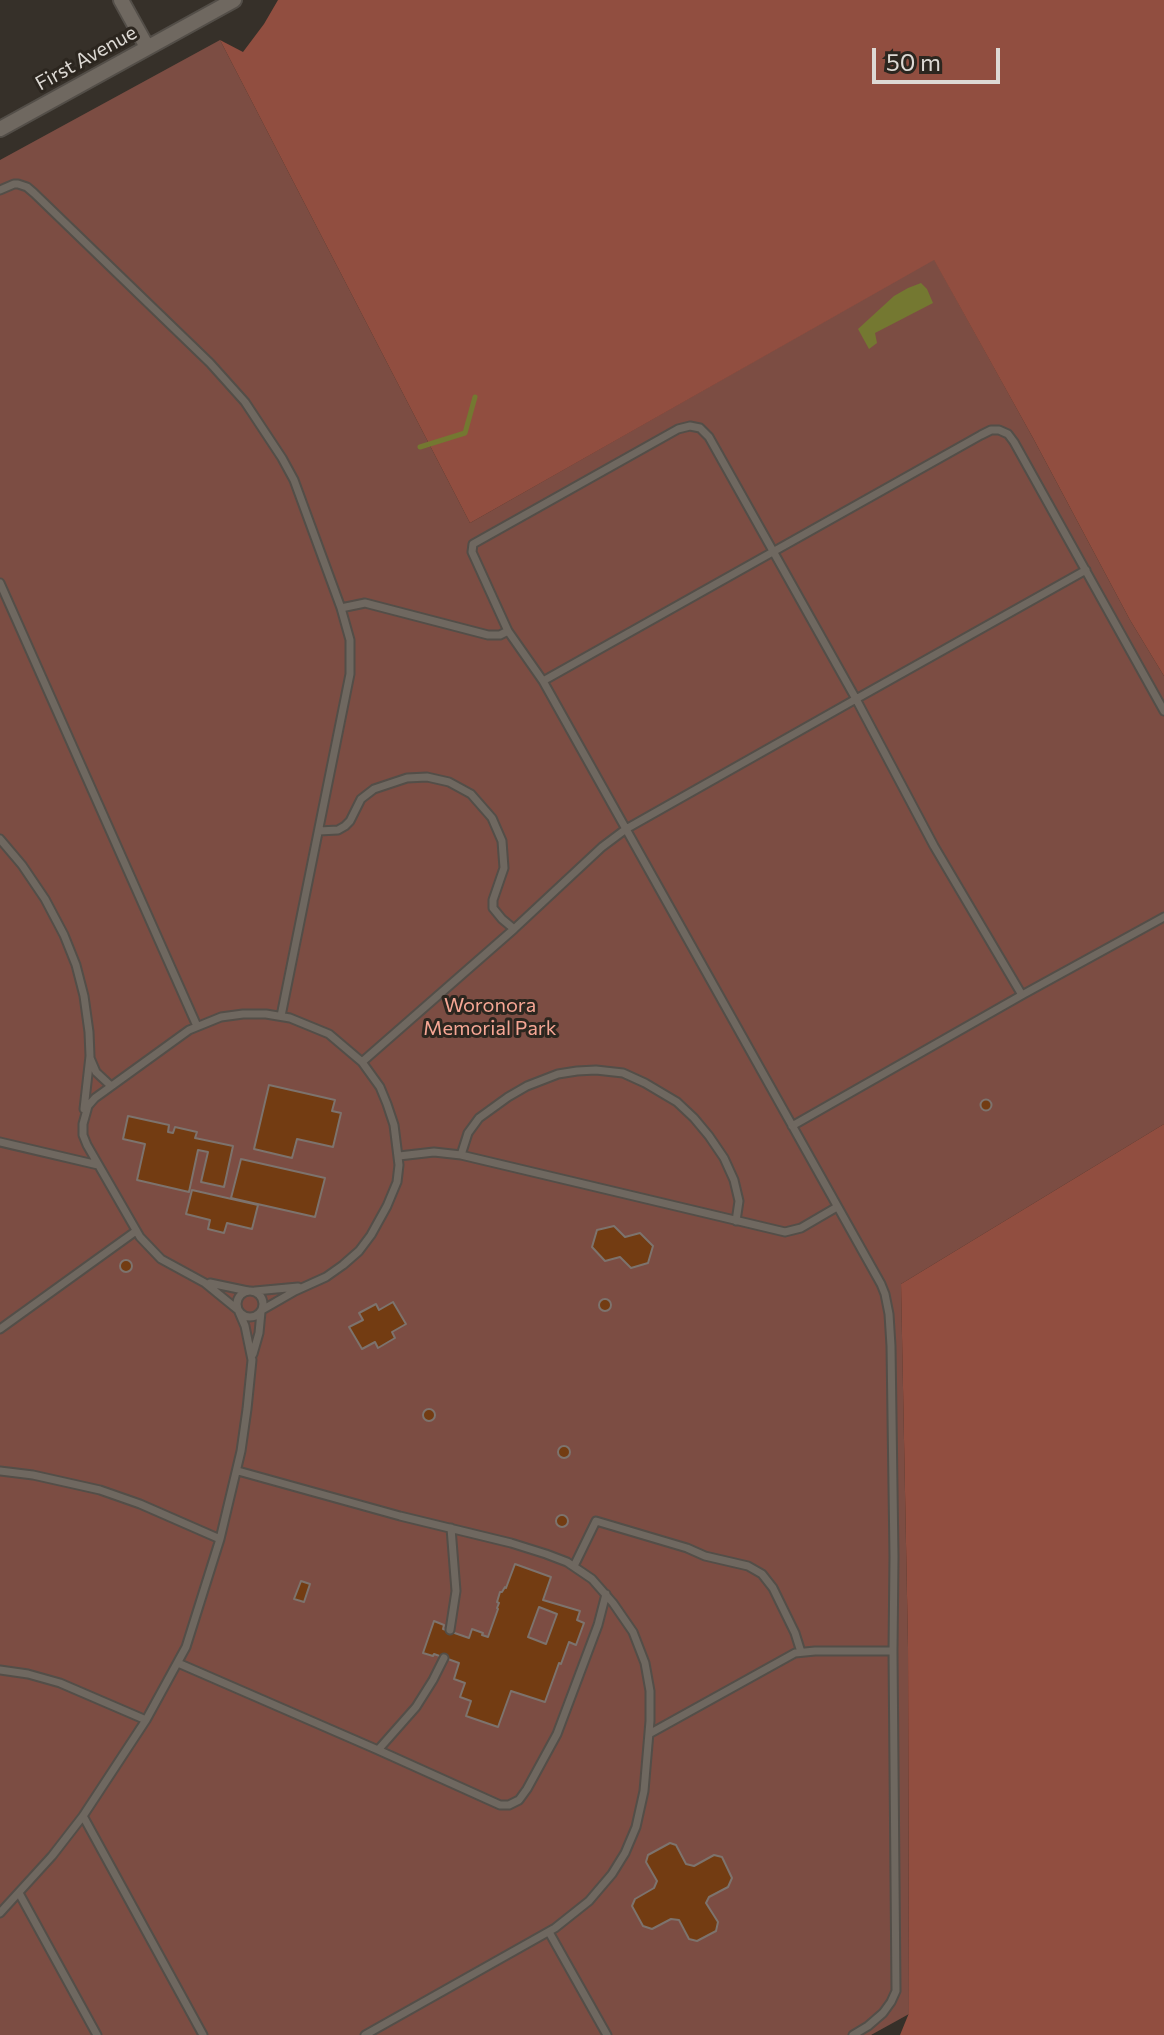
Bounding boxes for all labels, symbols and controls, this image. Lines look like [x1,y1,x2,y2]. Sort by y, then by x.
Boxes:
street label: First Avenue [31,20,141,96]
scale bar [876,32,1004,82]
text: 50 m [886,47,941,76]
park label: Woronora Memorial Park [423,993,557,1040]

